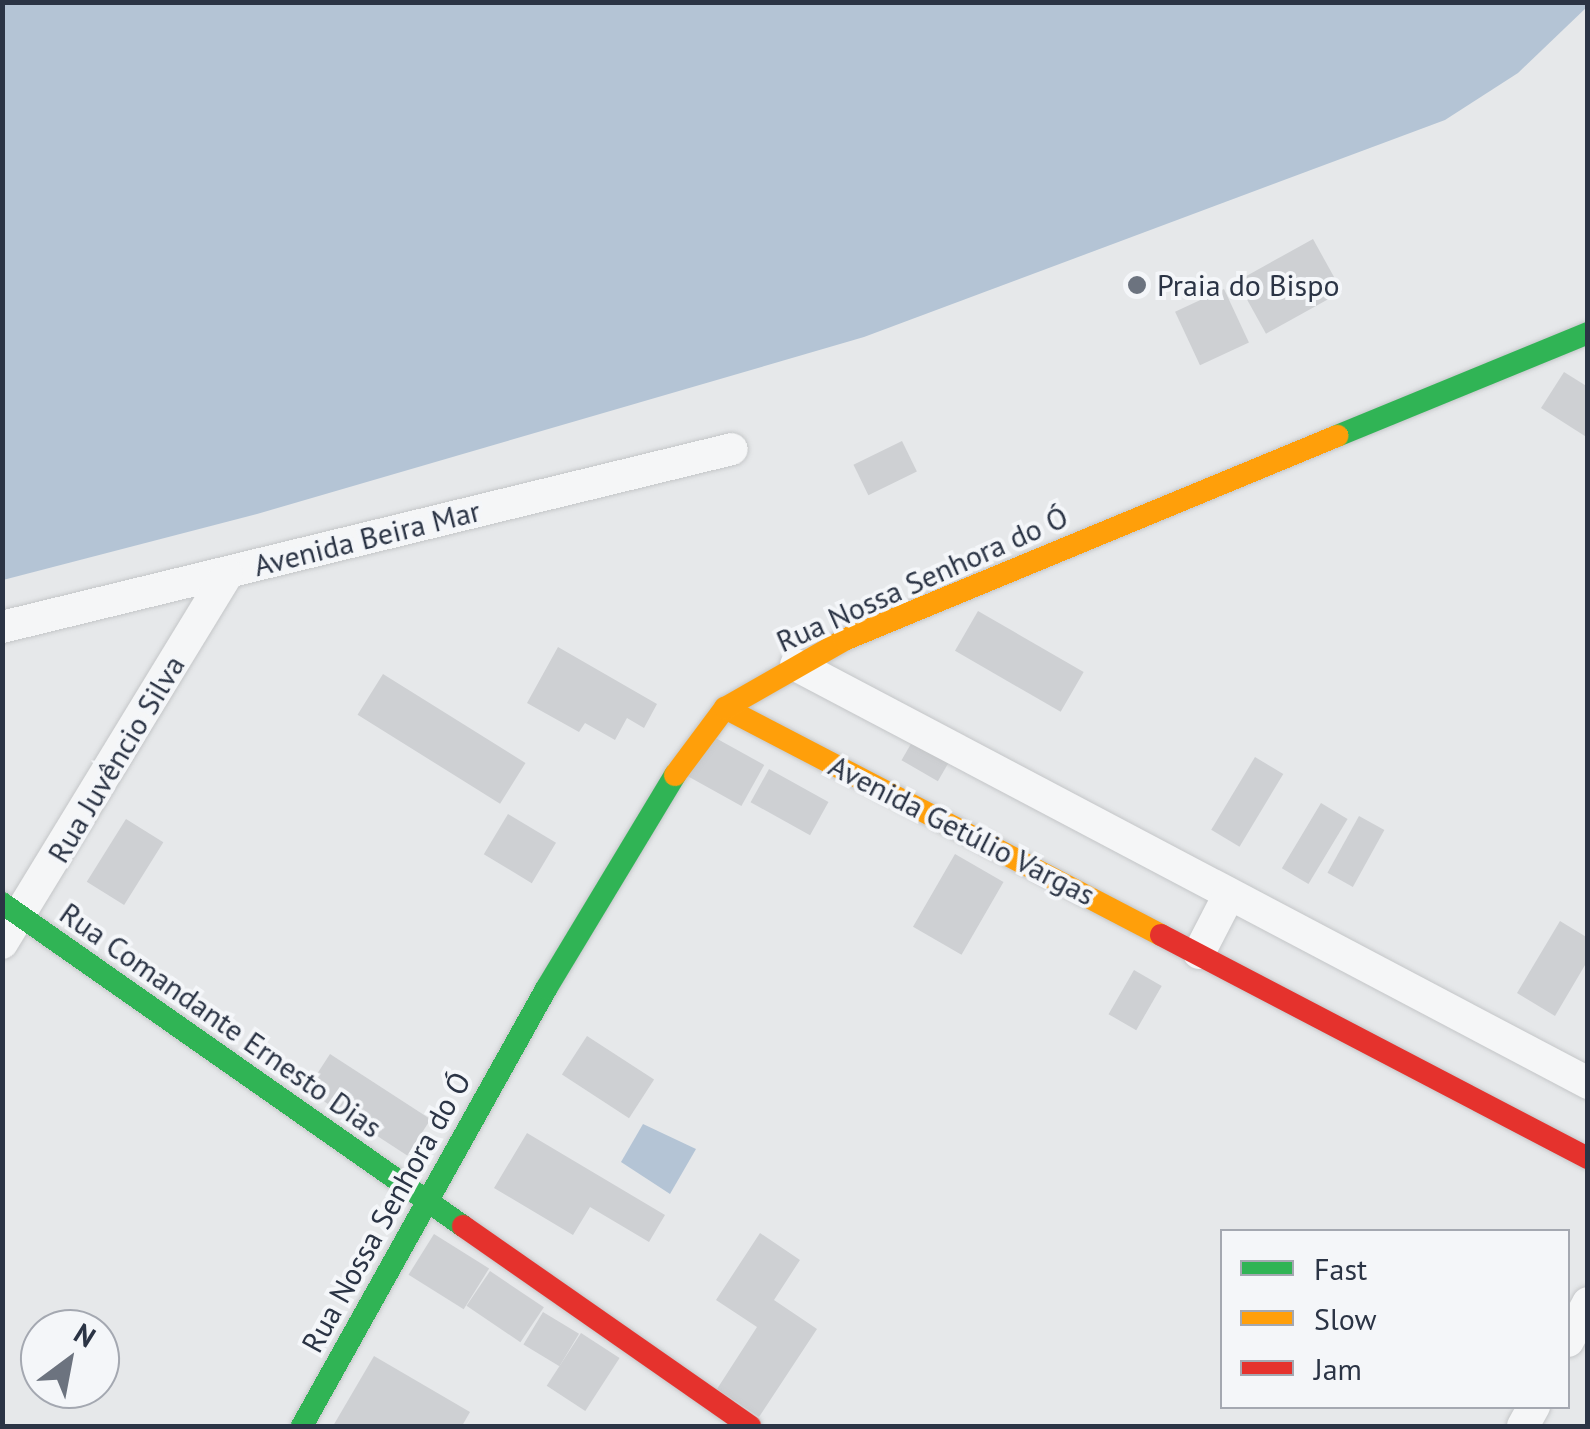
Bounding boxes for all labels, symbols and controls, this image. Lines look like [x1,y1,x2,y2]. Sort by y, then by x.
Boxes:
place label: Praia do Bispo [1157,267,1339,303]
marker: Praia do Bispo [1126,274,1148,296]
street label: Avenida Beira Mar [250,492,484,584]
street label: Rua Nossa Senhora do Ó [771,499,1073,659]
street label: Rua Juvêncio Silva [40,649,192,869]
street label: Avenida Getúlio Vargas [823,747,1101,913]
street label: Rua Comandante Ernesto Dias [53,895,389,1145]
street label: Rua Nossa Senhora do Ó [294,1066,478,1358]
legend [1220,1229,1570,1409]
text: Fast [1314,1249,1367,1288]
text: Slow [1314,1299,1377,1338]
north arrow [20,1309,120,1409]
text: N [67,1314,103,1355]
text: Jam [1314,1349,1362,1388]

